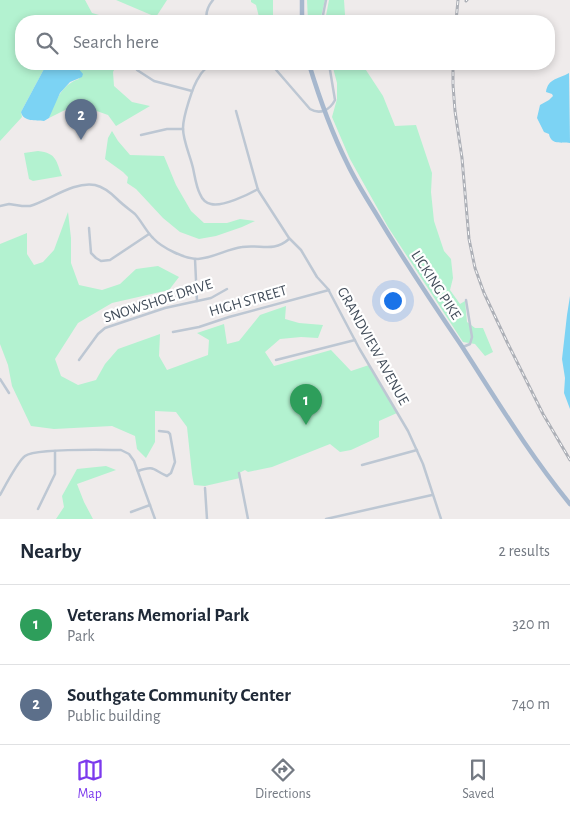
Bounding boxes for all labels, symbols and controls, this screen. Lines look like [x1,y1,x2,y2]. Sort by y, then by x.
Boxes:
search box [15,15,555,70]
icon: search [33,29,61,57]
text: Search here [73,33,159,52]
pin: 2 [65,99,97,140]
street label: LICKING PIKE [408,248,464,322]
street label: SNOWSHOE DRIVE [102,276,214,326]
street label: HIGH STREET [207,283,289,319]
street label: GRANDVIEW AVENUE [334,285,412,407]
your location [380,288,406,314]
pin: 1 [290,384,322,425]
text: Nearby [20,541,81,562]
text: 2 results [498,543,550,559]
text: Veterans Memorial Park [67,606,249,625]
text: 1 [33,616,39,632]
text: 320 m [512,616,550,632]
text: Park [67,628,95,644]
text: Southgate Community Center [67,686,291,705]
text: 2 [32,696,40,712]
text: 740 m [512,696,550,712]
text: Public building [67,708,161,724]
tab: Map [76,756,104,803]
tab: Directions [255,756,311,803]
tab: Saved [462,756,494,803]

